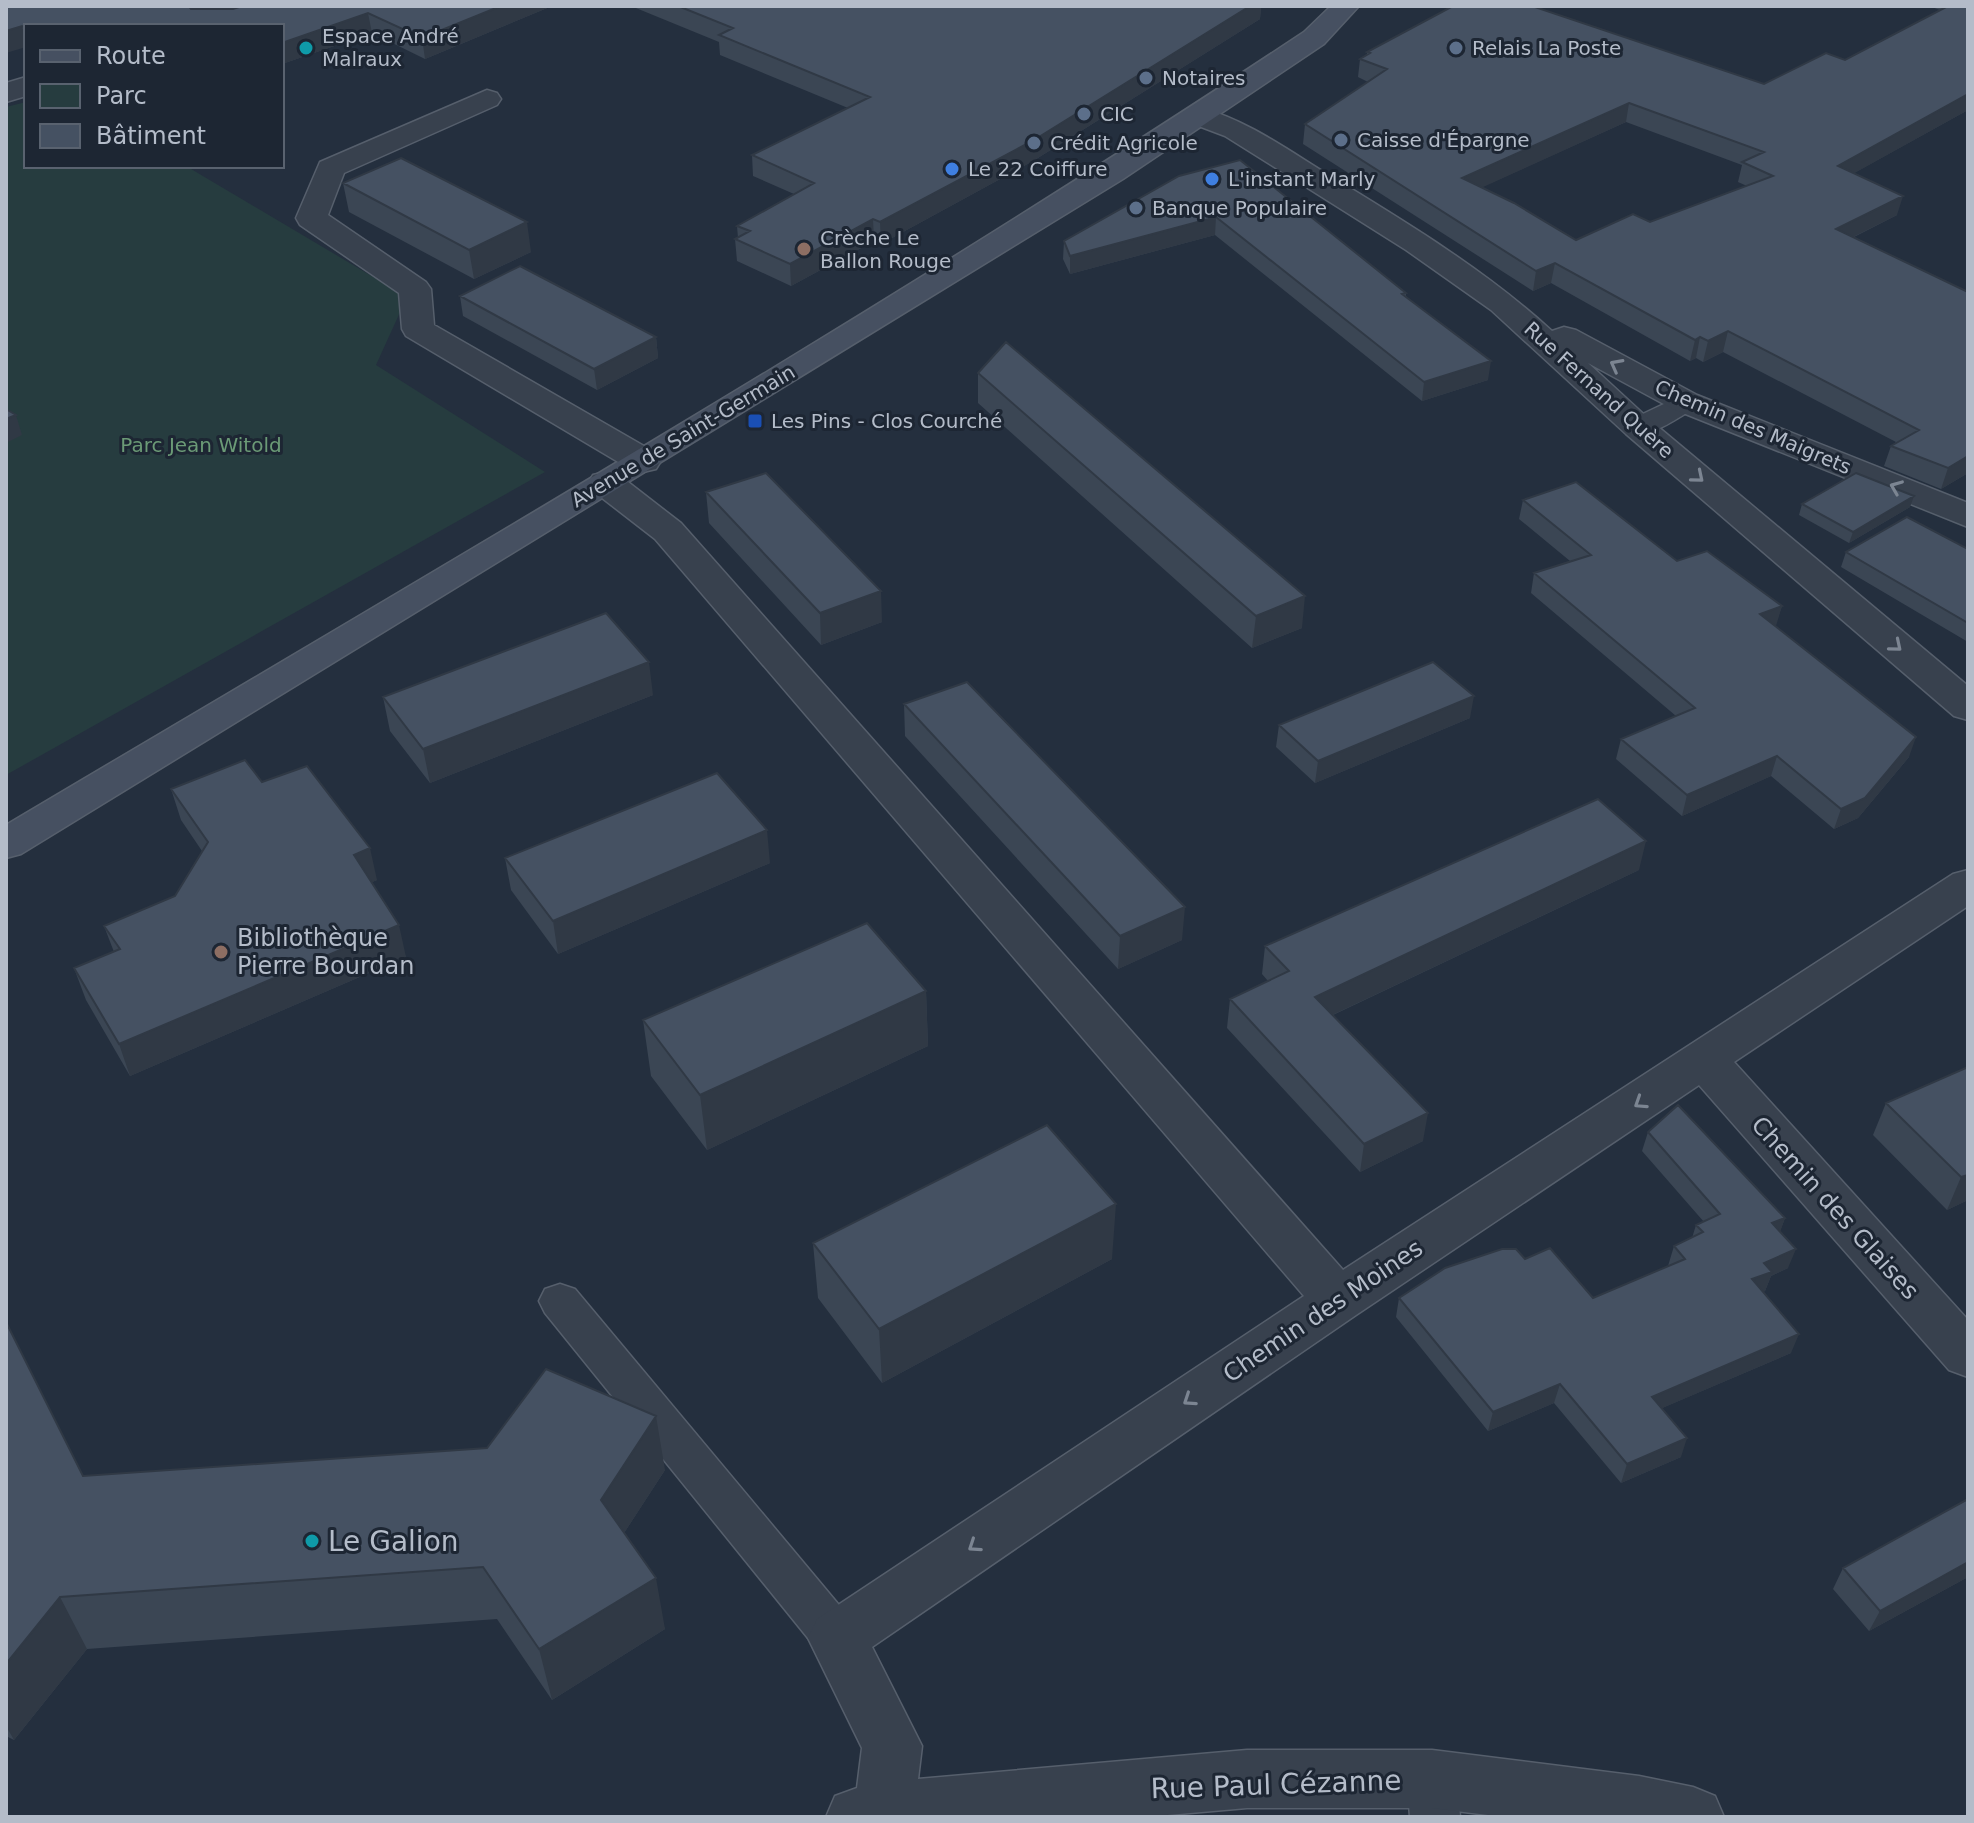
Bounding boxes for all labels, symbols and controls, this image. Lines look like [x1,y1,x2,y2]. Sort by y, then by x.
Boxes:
legend [24,24,284,168]
place label: Espace André Malraux [322,24,459,71]
place label: Relais La Poste [1472,36,1621,60]
marker: Espace André Malraux [297,39,315,57]
marker: Relais La Poste [1447,39,1465,57]
text: Route [96,42,166,70]
place label: Notaires [1162,66,1245,90]
marker: Notaires [1137,69,1155,87]
text: Parc [96,82,147,110]
place label: CIC [1100,102,1134,126]
marker: CIC [1075,105,1093,123]
text: Bâtiment [96,122,206,150]
place label: Caisse d'Épargne [1357,128,1530,152]
place label: Crédit Agricole [1050,131,1198,155]
marker: Caisse d'Épargne [1332,131,1350,149]
marker: Crédit Agricole [1025,134,1043,152]
place label: Le 22 Coiffure [968,157,1108,181]
marker: Le 22 Coiffure [943,160,961,178]
place label: L'instant Marly [1228,167,1376,191]
marker: L'instant Marly [1203,170,1221,188]
place label: Banque Populaire [1152,196,1327,220]
marker: Banque Populaire [1127,199,1145,217]
place label: Crèche Le Ballon Rouge [820,226,951,273]
marker: Crèche Le Ballon Rouge [795,240,813,258]
street label: Rue Fernand Quère [1519,317,1679,463]
one-way arrow [1611,359,1625,375]
street label: Avenue de Saint-Germain [567,360,799,512]
street label: Chemin des Maigrets [1651,375,1855,479]
place label: Les Pins - Clos Courché [771,409,1002,433]
marker: Les Pins - Clos Courché [746,412,764,430]
park label: Parc Jean Witold [120,433,282,457]
one-way arrow [1688,467,1703,482]
one-way arrow [1890,480,1904,497]
one-way arrow [1886,636,1901,651]
place label: Bibliothèque Pierre Bourdan [237,924,415,980]
marker: Bibliothèque Pierre Bourdan [212,943,230,961]
one-way arrow [1634,1093,1648,1108]
street label: Chemin des Glaises [1746,1111,1924,1305]
street label: Chemin des Moines [1218,1234,1428,1388]
one-way arrow [1184,1391,1198,1406]
place label: Le Galion [328,1525,459,1558]
marker: Le Galion [303,1532,321,1550]
one-way arrow [968,1536,982,1551]
street label: Rue Paul Cézanne [1150,1764,1402,1805]

